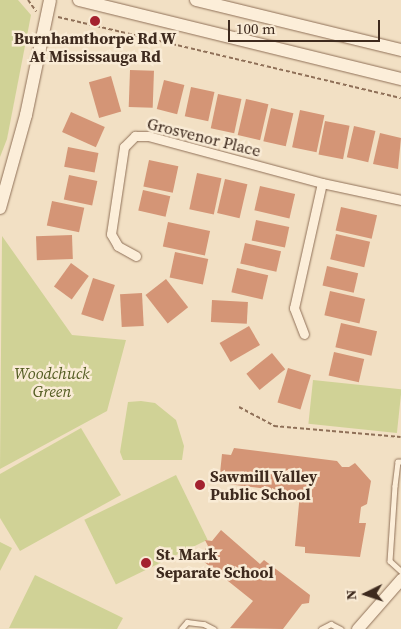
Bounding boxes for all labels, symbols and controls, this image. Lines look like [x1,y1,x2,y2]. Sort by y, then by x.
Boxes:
scale bar [231,10,384,42]
marker: Burnhamthorpe Rd W At Mississauga Rd [89,15,101,27]
text: 100 m [236,18,276,39]
place label: Burnhamthorpe Rd W At Mississauga Rd [14,28,176,66]
street label: Grosvenor Place [145,114,263,160]
park label: Woodchuck Green [14,363,90,401]
place label: Sawmill Valley Public School [210,466,318,504]
marker: Sawmill Valley Public School [194,479,206,491]
place label: St. Mark Separate School [156,544,274,582]
marker: St. Mark Separate School [140,557,152,569]
north arrow [341,569,391,619]
text: N [341,589,361,601]

